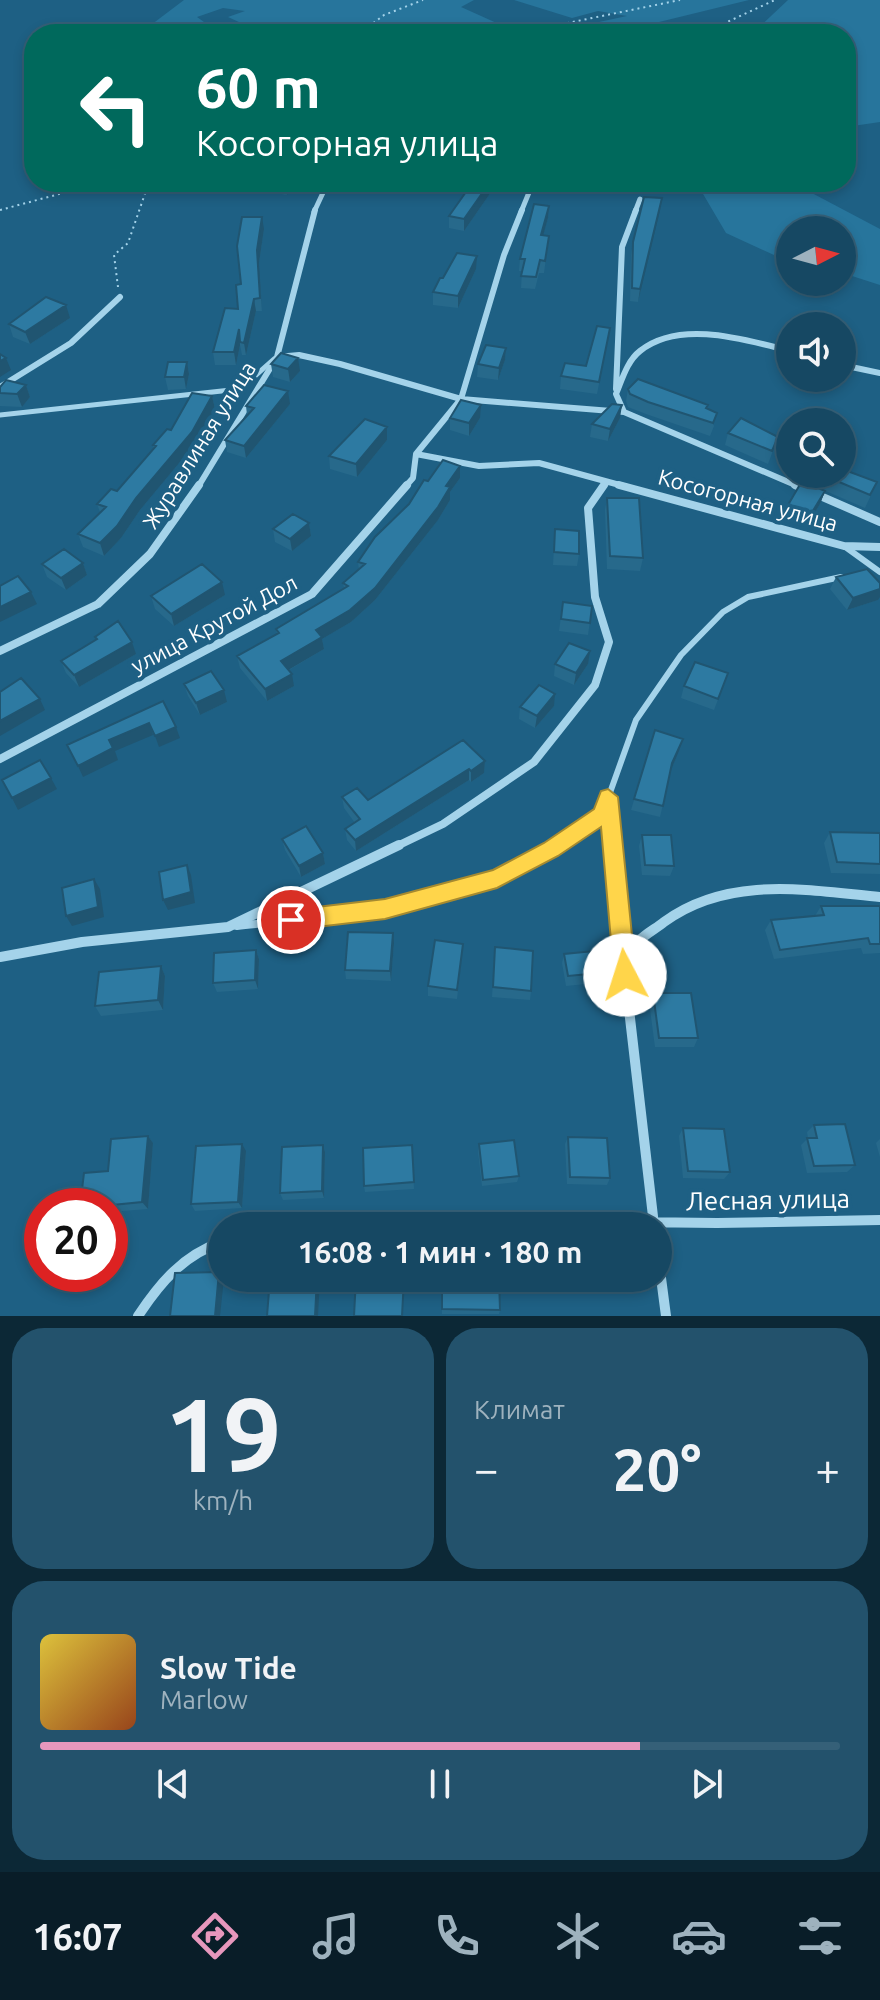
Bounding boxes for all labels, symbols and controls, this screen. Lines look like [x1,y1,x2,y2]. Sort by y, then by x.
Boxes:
icon: left [64,56,168,160]
text: 60 m [196,56,321,119]
text: Косогорная улица [196,122,499,163]
north arrow [776,216,856,296]
map controls [776,216,856,488]
button: sound [776,312,856,392]
street label: Журавлиная улица [137,357,260,533]
button: search [776,408,856,488]
street label: Косогорная улица [656,464,841,536]
street label: улица Крутой Дол [127,569,301,678]
pin [257,886,325,954]
icon: arrive [269,898,313,942]
position arrow [583,933,667,1017]
street label: Лесная улица [686,1184,850,1215]
speed limit sign: 20 [24,1188,128,1292]
text: 16:08 · 1 мин · 180 m [298,1235,582,1269]
text: 19 [164,1375,282,1492]
text: Климат [474,1395,565,1424]
text: 20° [613,1435,701,1502]
text: − [474,1444,499,1493]
text: + [815,1444,840,1493]
text: km/h [193,1486,253,1515]
text: Slow Tide [160,1651,297,1685]
text: Marlow [160,1685,248,1714]
icon: previous [151,1762,195,1806]
icon: pause [418,1762,462,1806]
icon: next [685,1762,729,1806]
icon: directions [187,1908,243,1964]
icon: music [308,1908,364,1964]
icon: phone [429,1908,485,1964]
icon: climate [550,1908,606,1964]
icon: car [671,1908,727,1964]
icon: filters [792,1908,848,1964]
text: 16:07 [32,1916,123,1957]

